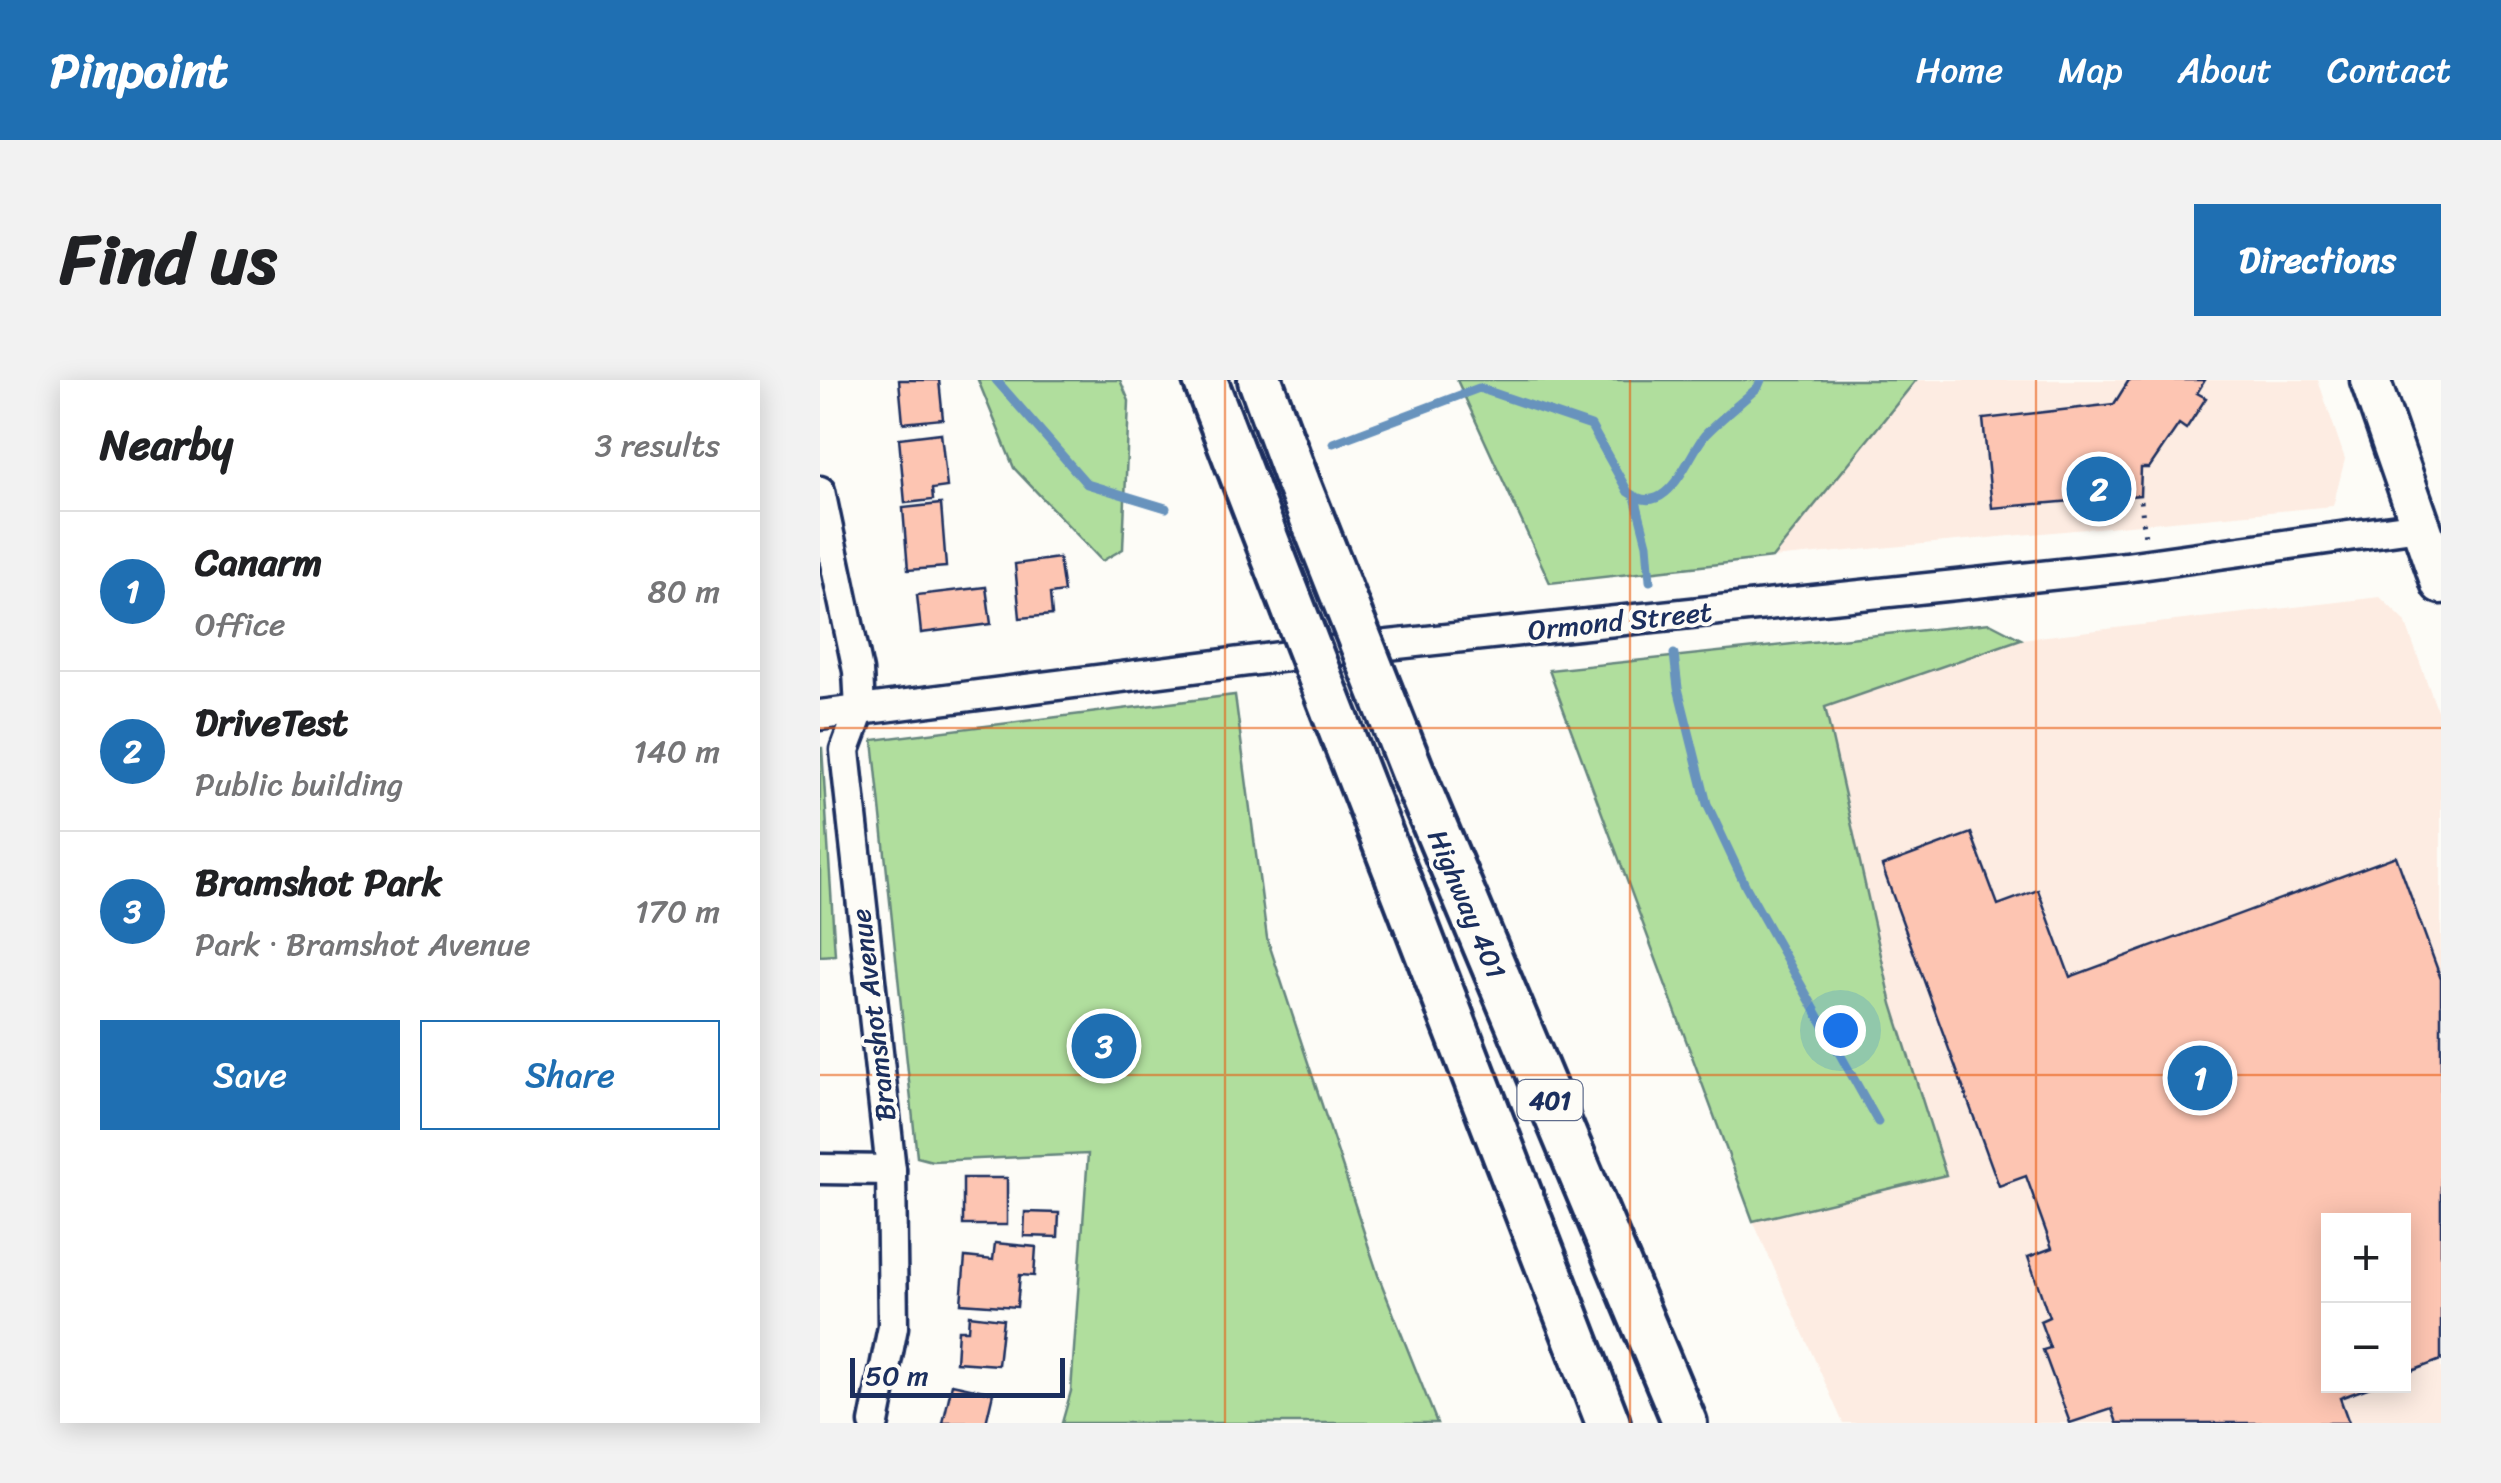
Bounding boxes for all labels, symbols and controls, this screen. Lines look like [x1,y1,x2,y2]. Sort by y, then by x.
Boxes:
text: Pinpoint [50,28,228,113]
text: Home [1916,39,2003,101]
text: Map [2058,39,2123,101]
text: About [2178,39,2272,101]
text: Contact [2327,39,2451,101]
text: Find us [60,198,277,322]
button: Directions [2194,204,2441,316]
text: Nearby [100,408,233,482]
text: 3 results [595,417,720,474]
pin: 2 [2066,452,2132,526]
text: Canarm [195,529,322,596]
text: 1 [126,563,139,620]
text: 80 m [648,563,720,620]
street label: Ormond Street [1525,587,1715,655]
text: Office [195,596,285,653]
text: DriveTest [195,689,348,756]
text: 2 [123,723,142,780]
text: 140 m [633,723,720,780]
text: Public building [195,756,403,813]
street label: Highway 401 [1413,821,1521,987]
text: Bramshot Park [195,849,442,916]
text: 3 [124,883,141,940]
text: 170 m [635,883,720,940]
street label: Bramshot Avenue [836,906,910,1124]
text: Park · Bramshot Avenue [195,916,530,973]
your location [1815,1005,1866,1056]
pin: 3 [1072,1008,1136,1084]
button: Save [100,1020,400,1130]
button: Share [420,1020,720,1130]
pin: 1 [2168,1040,2232,1116]
road number: 401 [1518,1080,1582,1120]
map controls [2321,1213,2411,1393]
button: + [2321,1213,2411,1303]
button: − [2321,1303,2411,1393]
text: 50 m [865,1351,929,1400]
scale bar [850,1353,1065,1398]

